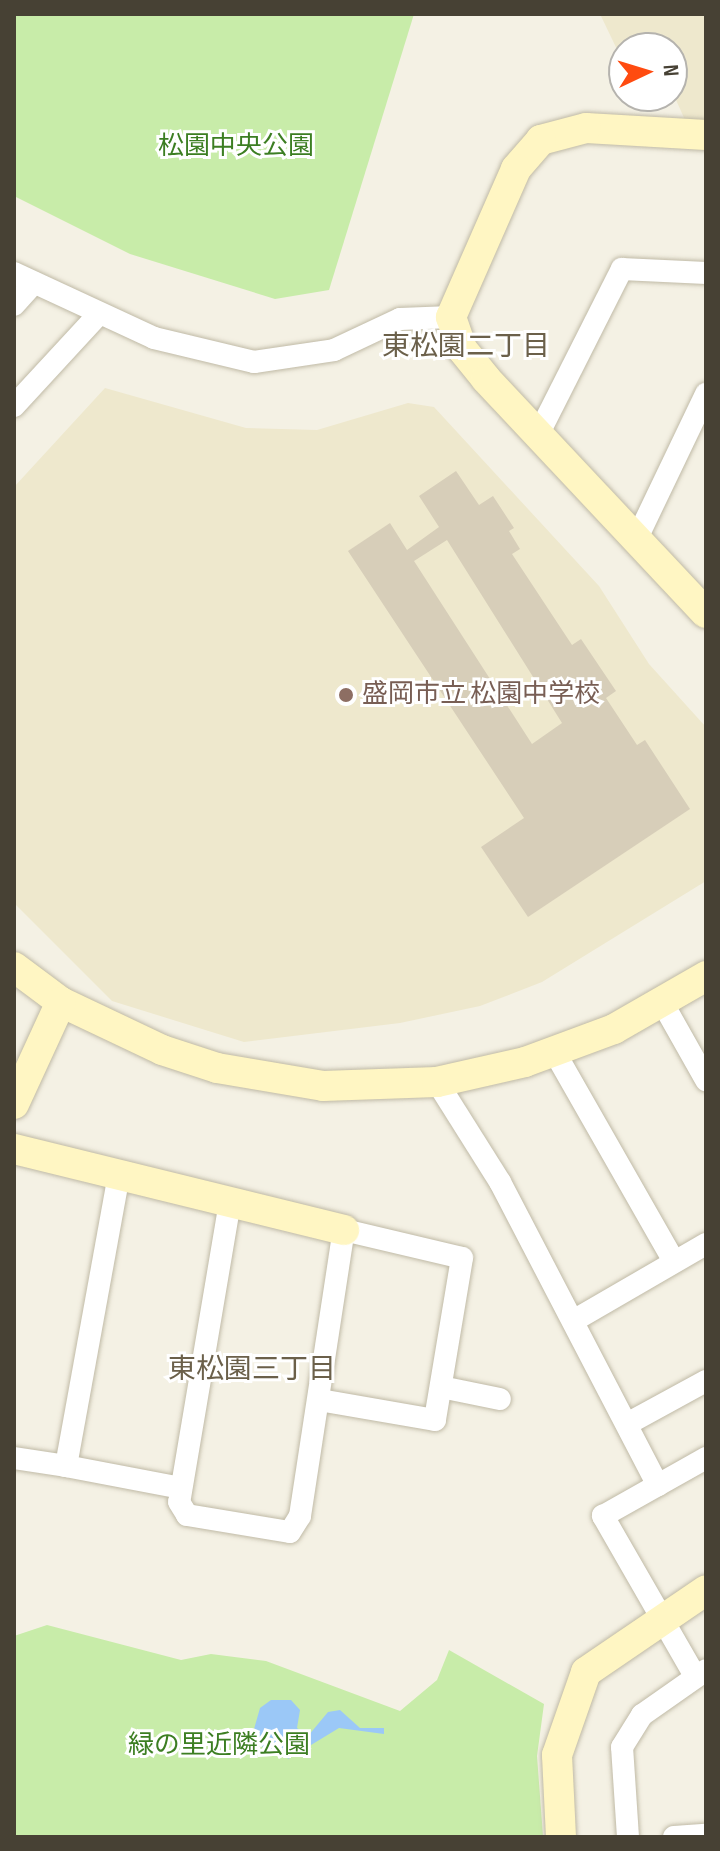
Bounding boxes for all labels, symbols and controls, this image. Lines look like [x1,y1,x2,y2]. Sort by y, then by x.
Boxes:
north arrow [608,32,688,112]
text: N [657,64,684,77]
park label: 松園中央公園 [158,131,314,163]
district label: 東松園二丁目 [382,330,550,364]
place label: 盛岡市立 松園中学校 [362,679,600,711]
marker: 盛岡市立 松園中学校 [337,686,355,704]
district label: 東松園三丁目 [168,1353,336,1387]
park label: 緑の里近隣公園 [128,1730,310,1762]

